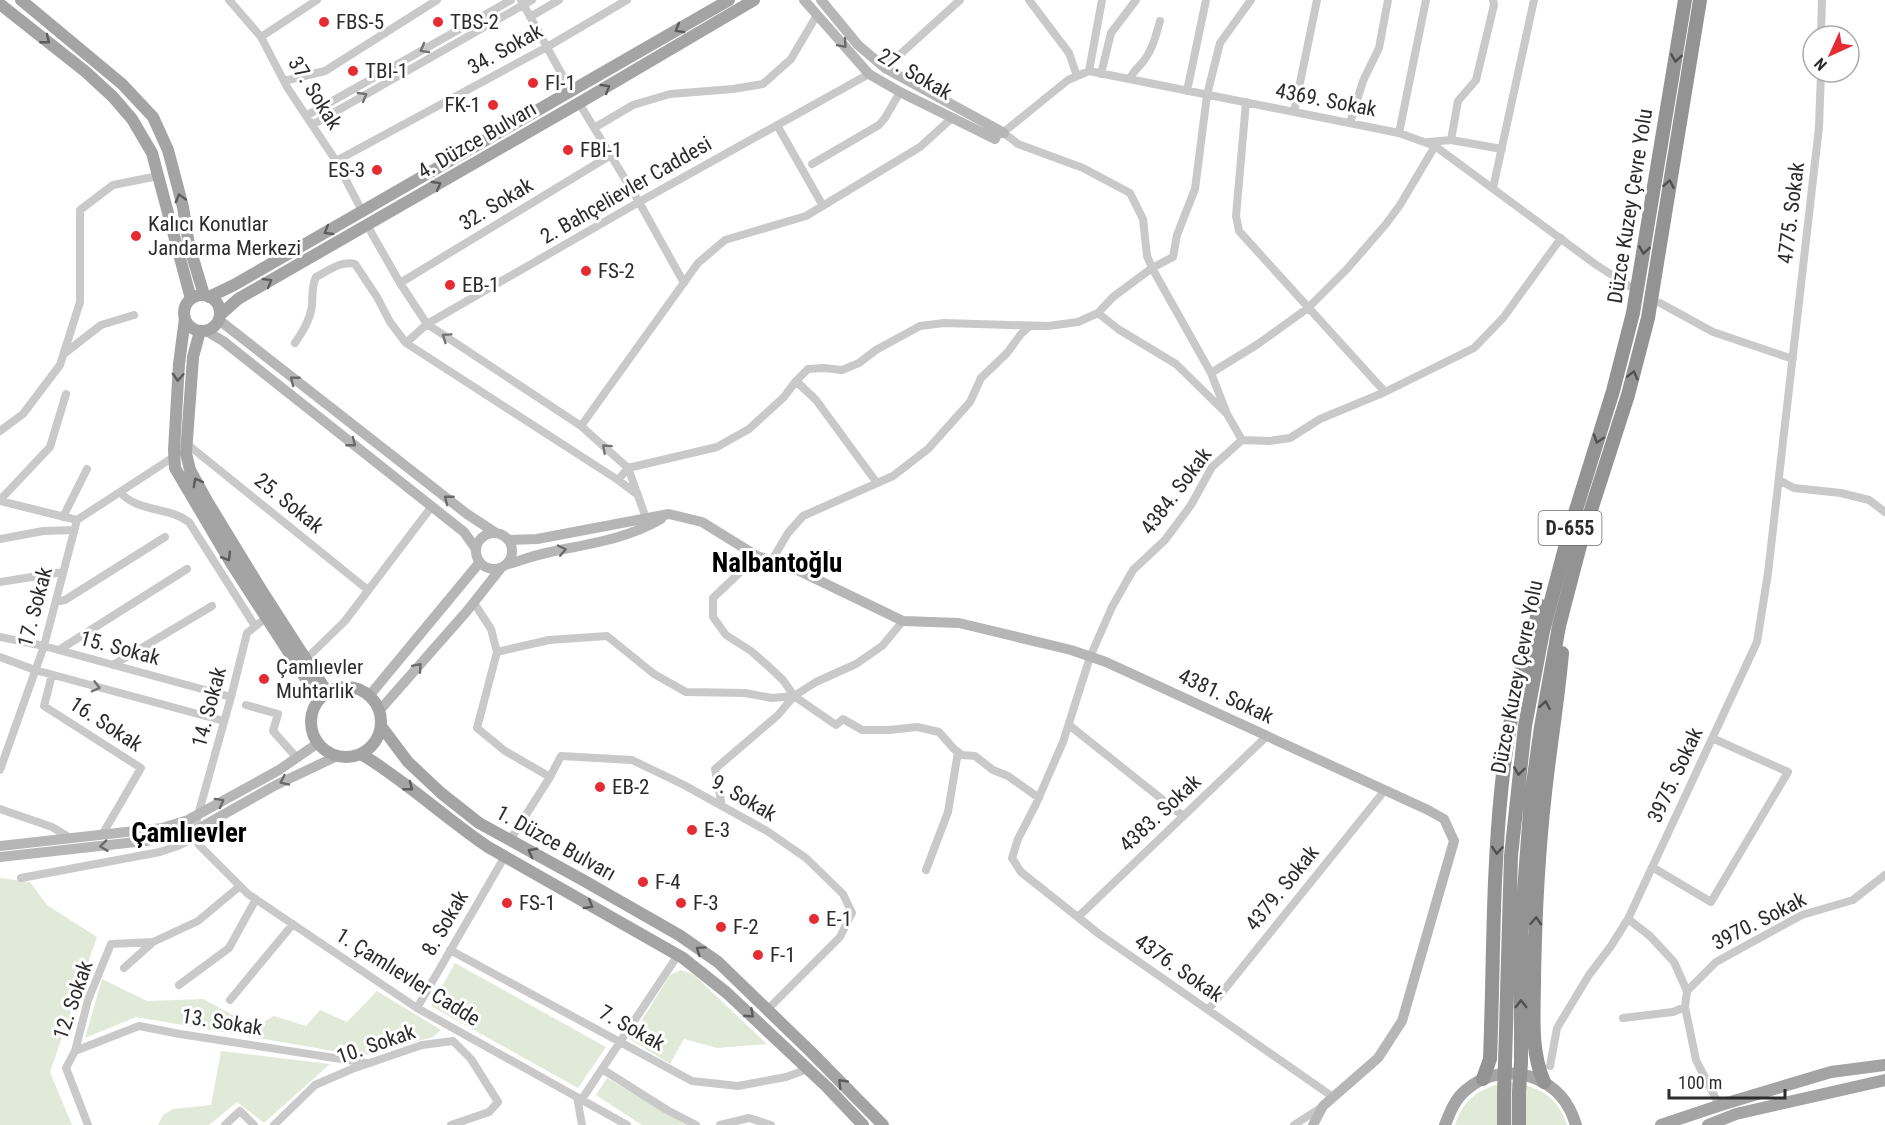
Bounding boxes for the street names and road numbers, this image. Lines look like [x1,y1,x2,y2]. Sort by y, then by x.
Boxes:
street label: 34. Sokak [464,18,547,79]
street label: 27. Sokak [874,43,957,105]
street label: 37. Sokak [283,52,347,134]
street label: 4369. Sokak [1274,78,1379,122]
street label: 4. Düzce Bulvarı [413,96,541,184]
street label: Düzce Kuzey Çevre Yolu [1603,107,1657,305]
street label: 2. Bahçelievler Caddesi [536,131,716,249]
street label: 4775. Sokak [1773,160,1809,265]
street label: 32. Sokak [455,172,538,235]
street label: 4384. Sokak [1136,443,1217,539]
street label: 25. Sokak [250,468,329,538]
road number: D-655 [1538,511,1602,545]
street label: 17. Sokak [13,564,57,649]
street label: Düzce Kuzey Çevre Yolu [1486,578,1548,776]
street label: 15. Sokak [78,626,163,670]
street label: 14. Sokak [187,664,231,749]
street label: 4381. Sokak [1175,664,1278,729]
street label: 16. Sokak [65,692,147,757]
street label: 3975. Sokak [1643,723,1708,826]
street label: 4383. Sokak [1114,769,1206,857]
street label: 9. Sokak [707,770,781,826]
street label: 1. Düzce Bulvarı [492,800,620,886]
street label: 4379. Sokak [1241,840,1324,935]
street label: 8. Sokak [417,886,473,960]
street label: 3970. Sokak [1708,887,1810,955]
street label: 1. Çamlıevler Cadde [331,923,485,1031]
street label: 4376. Sokak [1130,929,1228,1007]
street label: 12. Sokak [48,957,98,1042]
street label: 7. Sokak [595,1000,669,1056]
street label: 13. Sokak [180,1004,265,1040]
street label: 10. Sokak [334,1019,419,1069]

